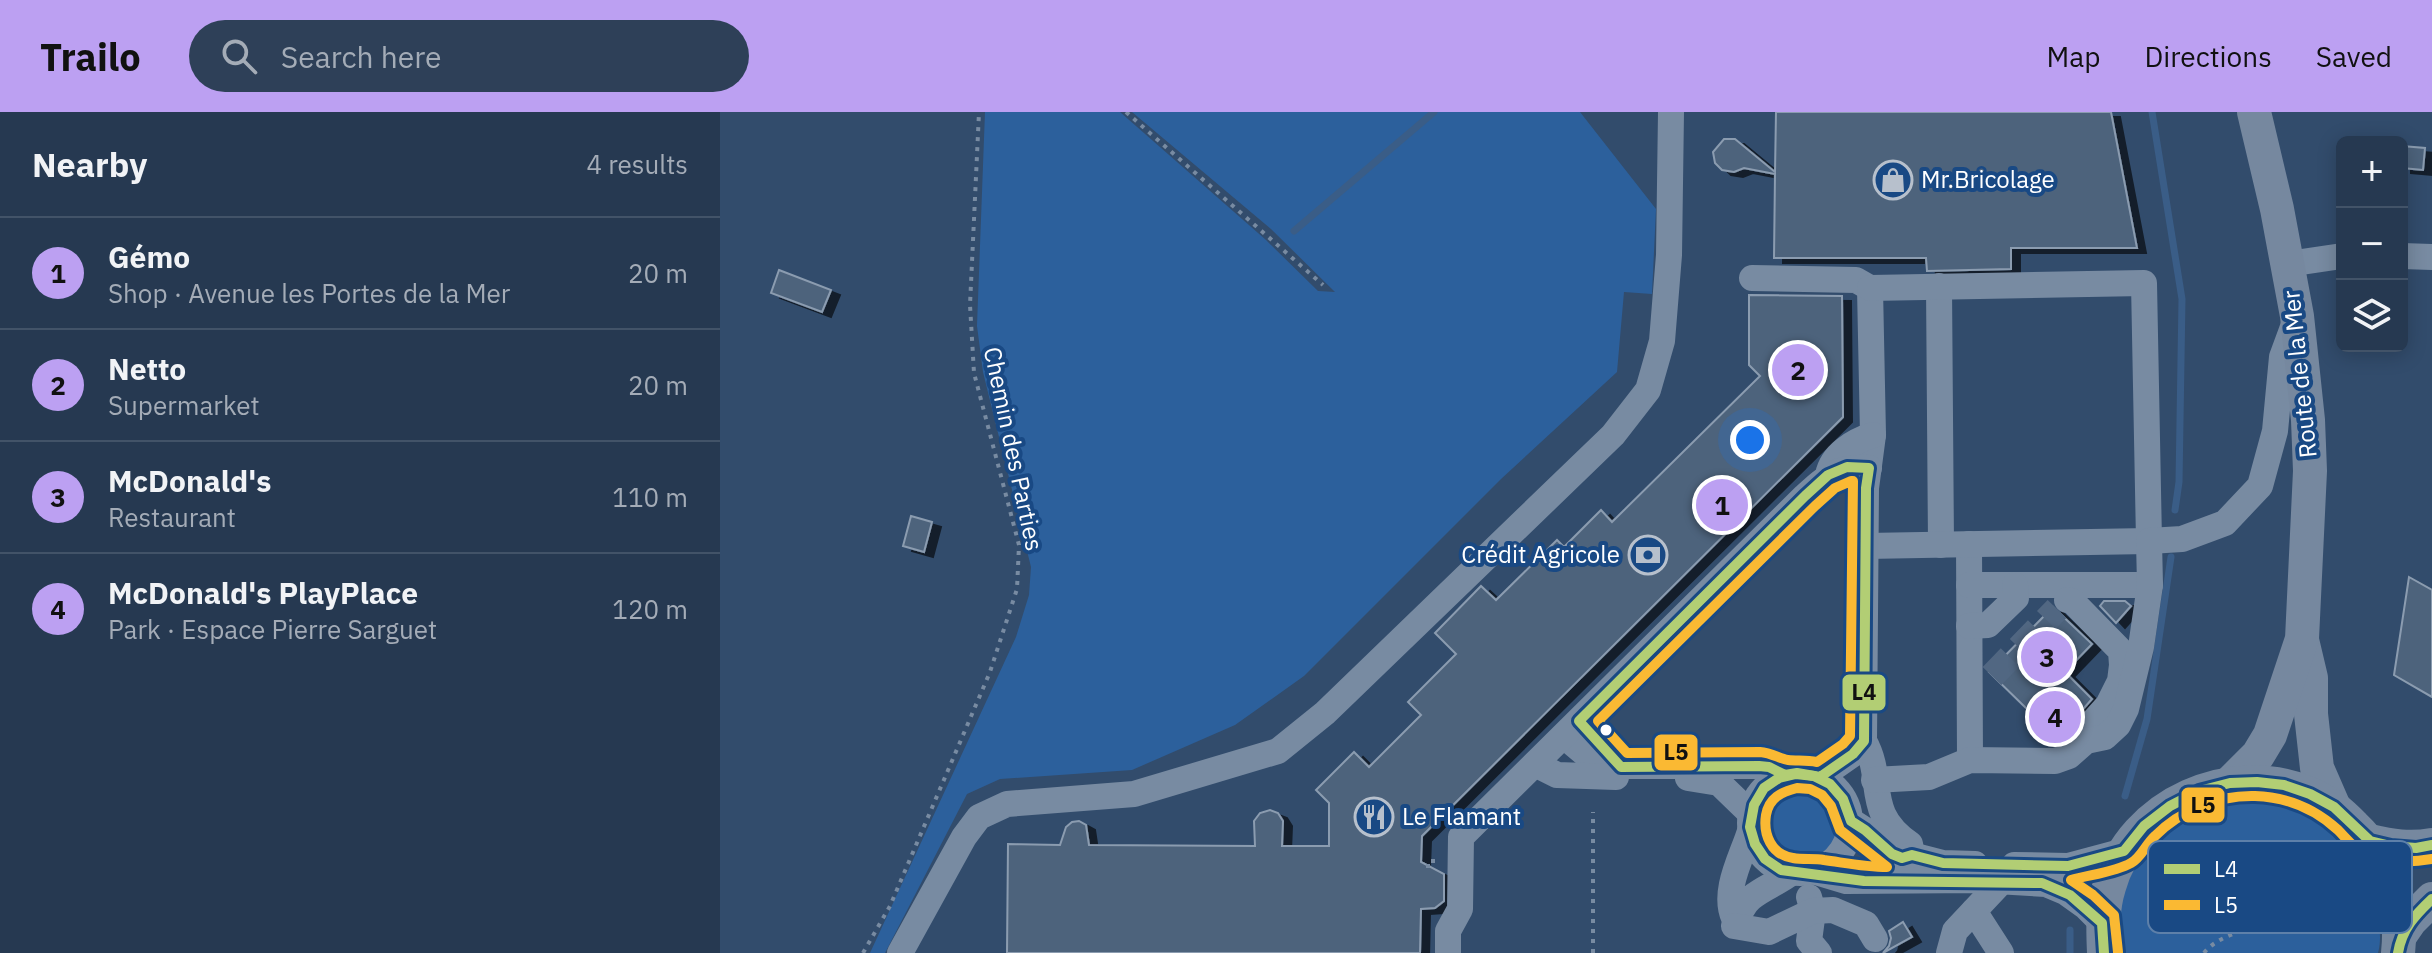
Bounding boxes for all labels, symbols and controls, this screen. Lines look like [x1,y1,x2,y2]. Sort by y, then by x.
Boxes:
search box [189,20,749,92]
text: Trailo [40,32,141,81]
icon: search [217,34,261,78]
text: Search here [281,37,442,76]
text: Map [2046,38,2100,75]
text: Directions [2144,38,2272,75]
text: Saved [2316,38,2392,75]
map controls [2336,136,2408,352]
button: + [2336,136,2408,208]
text: Nearby [32,142,147,186]
text: 4 results [586,147,688,181]
shop icon: Mr.Bricolage [1872,159,1914,201]
place label: Mr.Bricolage [1921,163,2055,195]
button: − [2336,208,2408,280]
text: Gémo [108,237,190,276]
text: 1 [50,256,66,290]
text: 20 m [628,256,688,290]
text: Shop · Avenue les Portes de la Mer [108,276,510,310]
button: layers [2336,280,2408,352]
street label: Route de la Mer [2274,288,2324,460]
pin: 2 [1772,340,1824,400]
street label: Chemin des Parties [977,344,1051,554]
text: Netto [108,349,186,388]
text: 2 [50,368,66,402]
text: 20 m [628,368,688,402]
text: Supermarket [108,388,260,422]
your location [1730,420,1770,460]
text: McDonald's [108,461,271,500]
pin: 1 [1696,475,1748,535]
text: 3 [50,480,66,514]
text: 110 m [612,480,688,514]
text: Restaurant [108,500,236,534]
bank icon: Crédit Agricole [1627,534,1669,576]
place label: Crédit Agricole [1461,538,1620,570]
text: McDonald's PlayPlace [108,573,418,612]
text: 4 [50,592,66,626]
text: 120 m [612,592,688,626]
text: Park · Espace Pierre Sarguet [108,612,437,646]
pin: 3 [2021,627,2073,687]
line badge: L4 [1841,673,1887,712]
text: L4 [1852,677,1876,706]
pin: 4 [2029,687,2081,747]
unlabelled marker [1598,722,1614,738]
line badge: L5 [1653,733,1699,772]
text: L5 [1664,737,1688,766]
line badge: L5 [2180,786,2226,824]
text: L5 [2191,790,2215,819]
restaurant icon: Le Flamant [1353,796,1395,838]
place label: Le Flamant [1402,800,1521,832]
legend [2148,841,2412,933]
text: L4 [2214,854,2238,883]
text: L5 [2214,890,2238,919]

